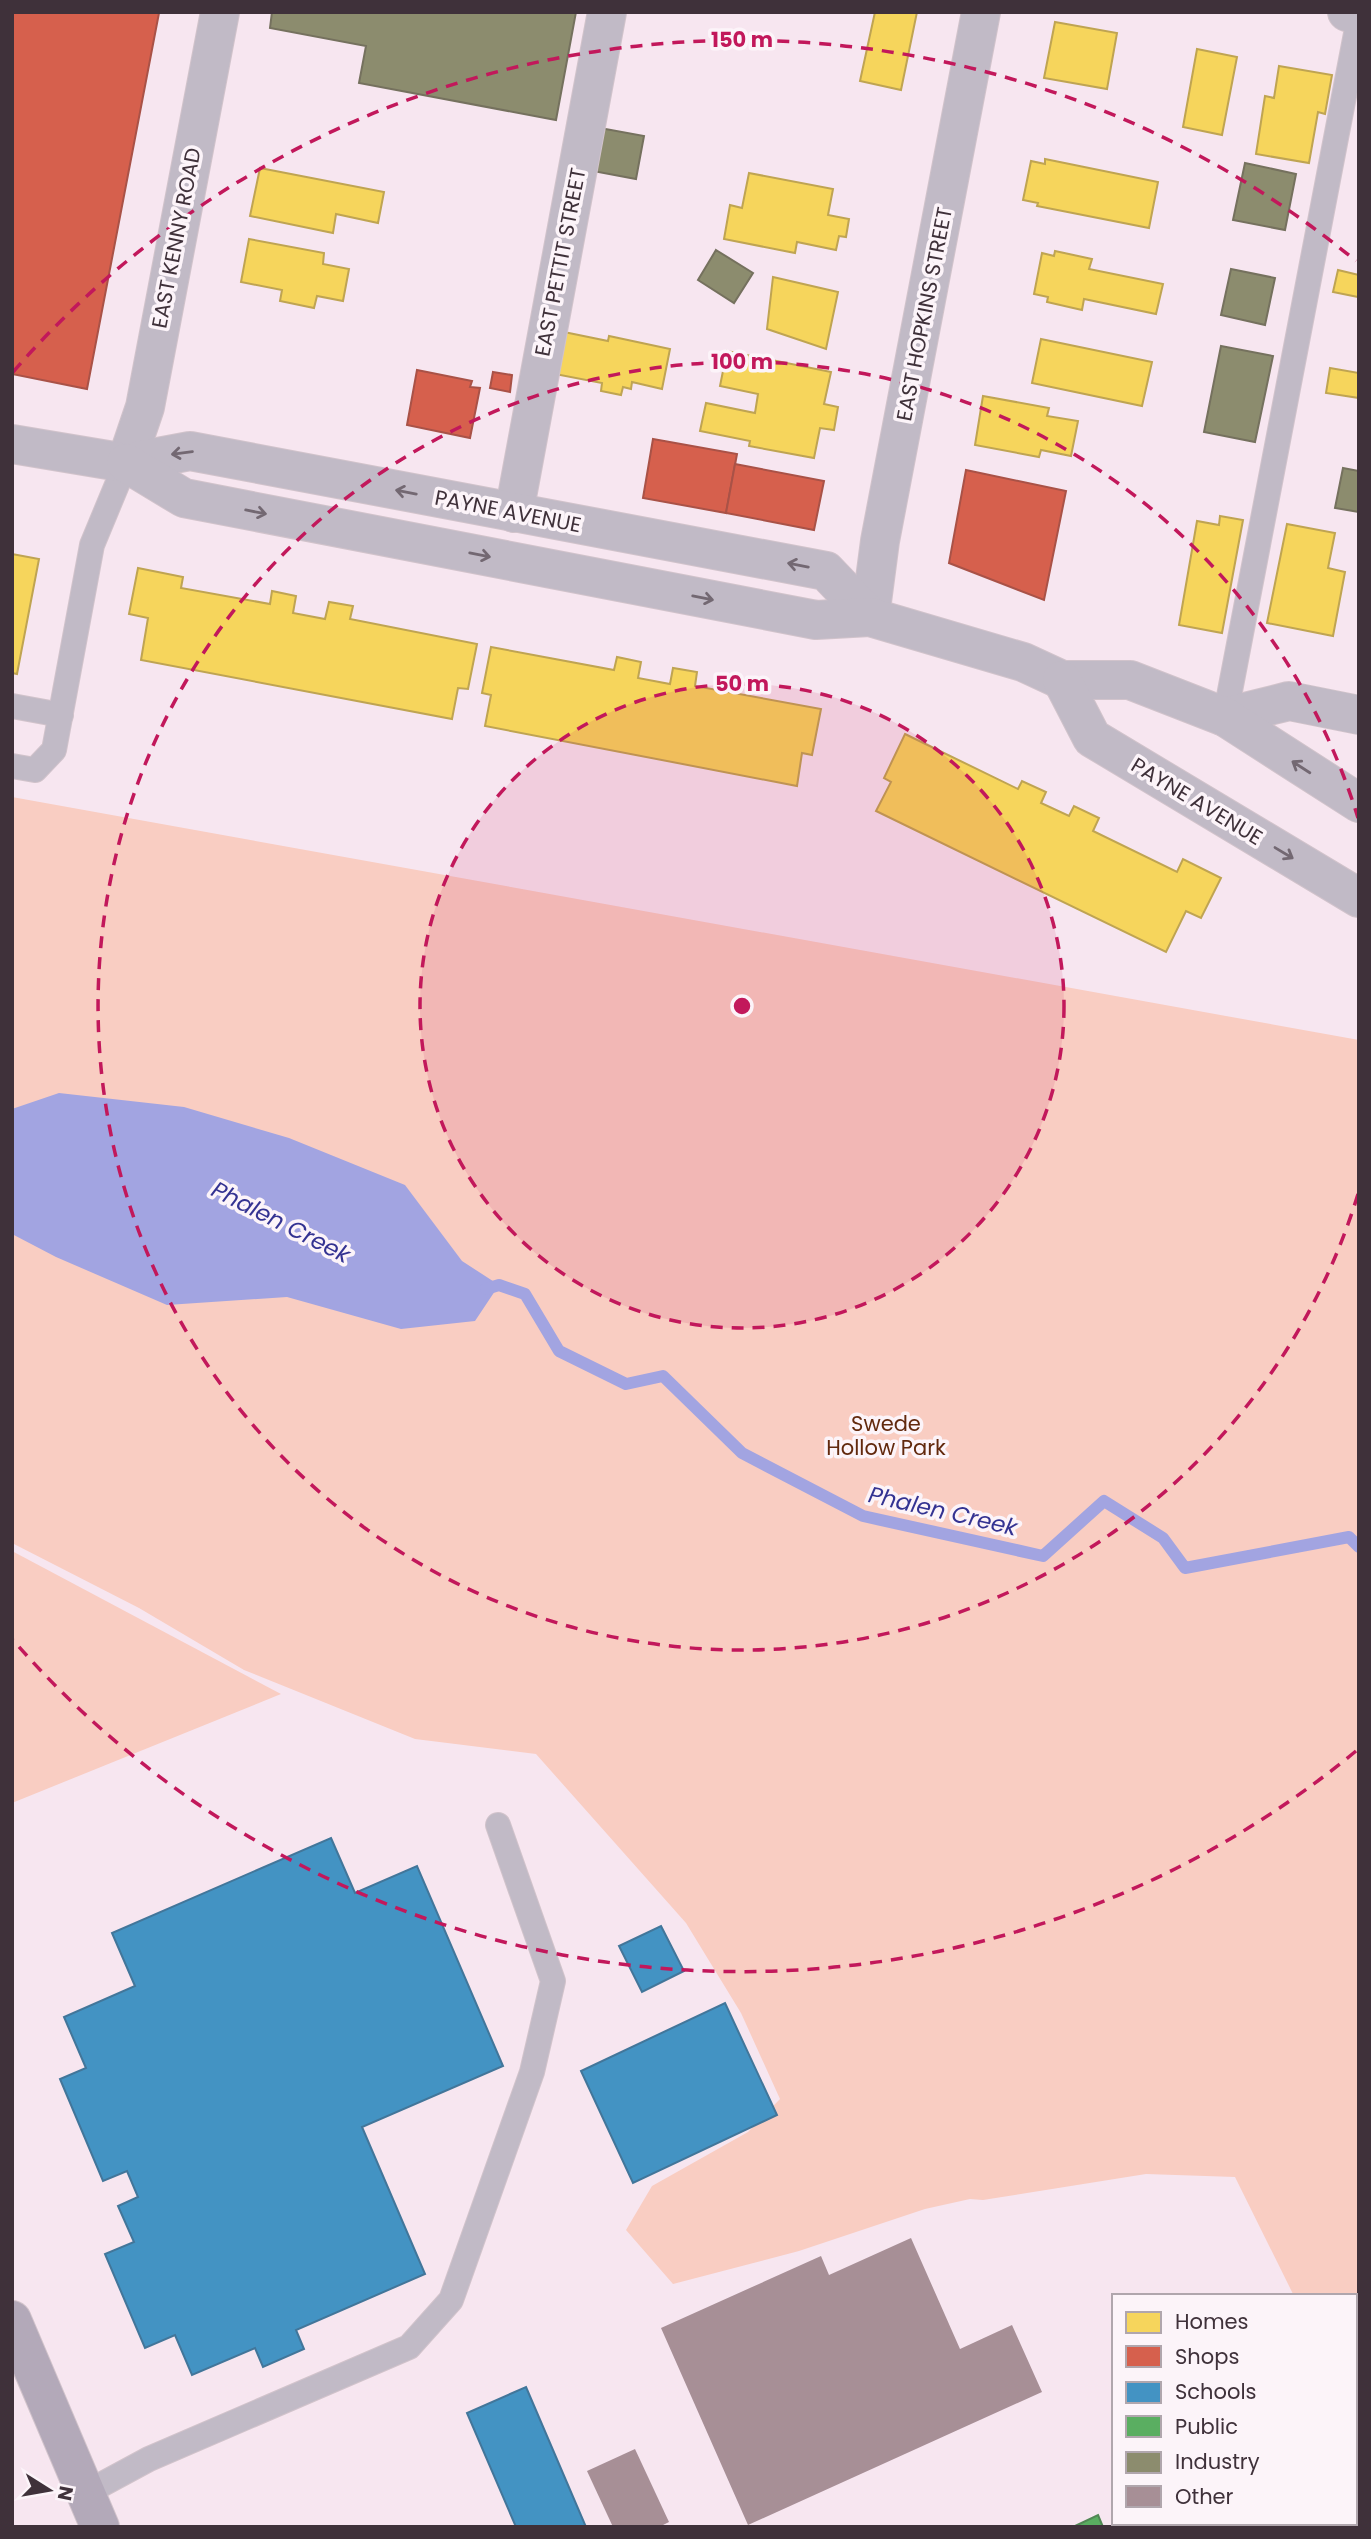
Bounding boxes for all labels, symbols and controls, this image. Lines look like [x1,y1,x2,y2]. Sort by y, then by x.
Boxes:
text: 150 m [711,25,773,54]
street label: EAST KENNY ROAD [144,145,208,331]
street label: EAST PETTIT STREET [528,165,592,359]
street label: EAST HOPKINS STREET [889,205,959,423]
text: 100 m [711,347,773,376]
one-way arrow [171,447,194,460]
street label: PAYNE AVENUE [432,483,584,539]
one-way arrow [395,485,418,498]
one-way arrow [244,506,267,519]
one-way arrow [468,549,491,562]
one-way arrow [787,558,810,572]
one-way arrow [691,592,714,606]
text: 50 m [715,669,769,698]
street label: PAYNE AVENUE [1126,750,1268,852]
one-way arrow [1292,759,1312,773]
one-way arrow [1273,846,1293,860]
centre of rings [730,994,754,1018]
water label: Phalen Creek [206,1173,357,1271]
park label: Swede Hollow Park [826,1409,946,1462]
water label: Phalen Creek [865,1478,1022,1544]
legend [1112,2294,1357,2525]
text: Homes [1175,2307,1249,2336]
text: Shops [1175,2342,1239,2371]
text: Schools [1175,2377,1257,2406]
text: Public [1175,2412,1238,2441]
text: Industry [1175,2447,1260,2476]
north arrow [14,2455,84,2525]
text: Other [1175,2482,1234,2511]
text: N [51,2484,80,2503]

